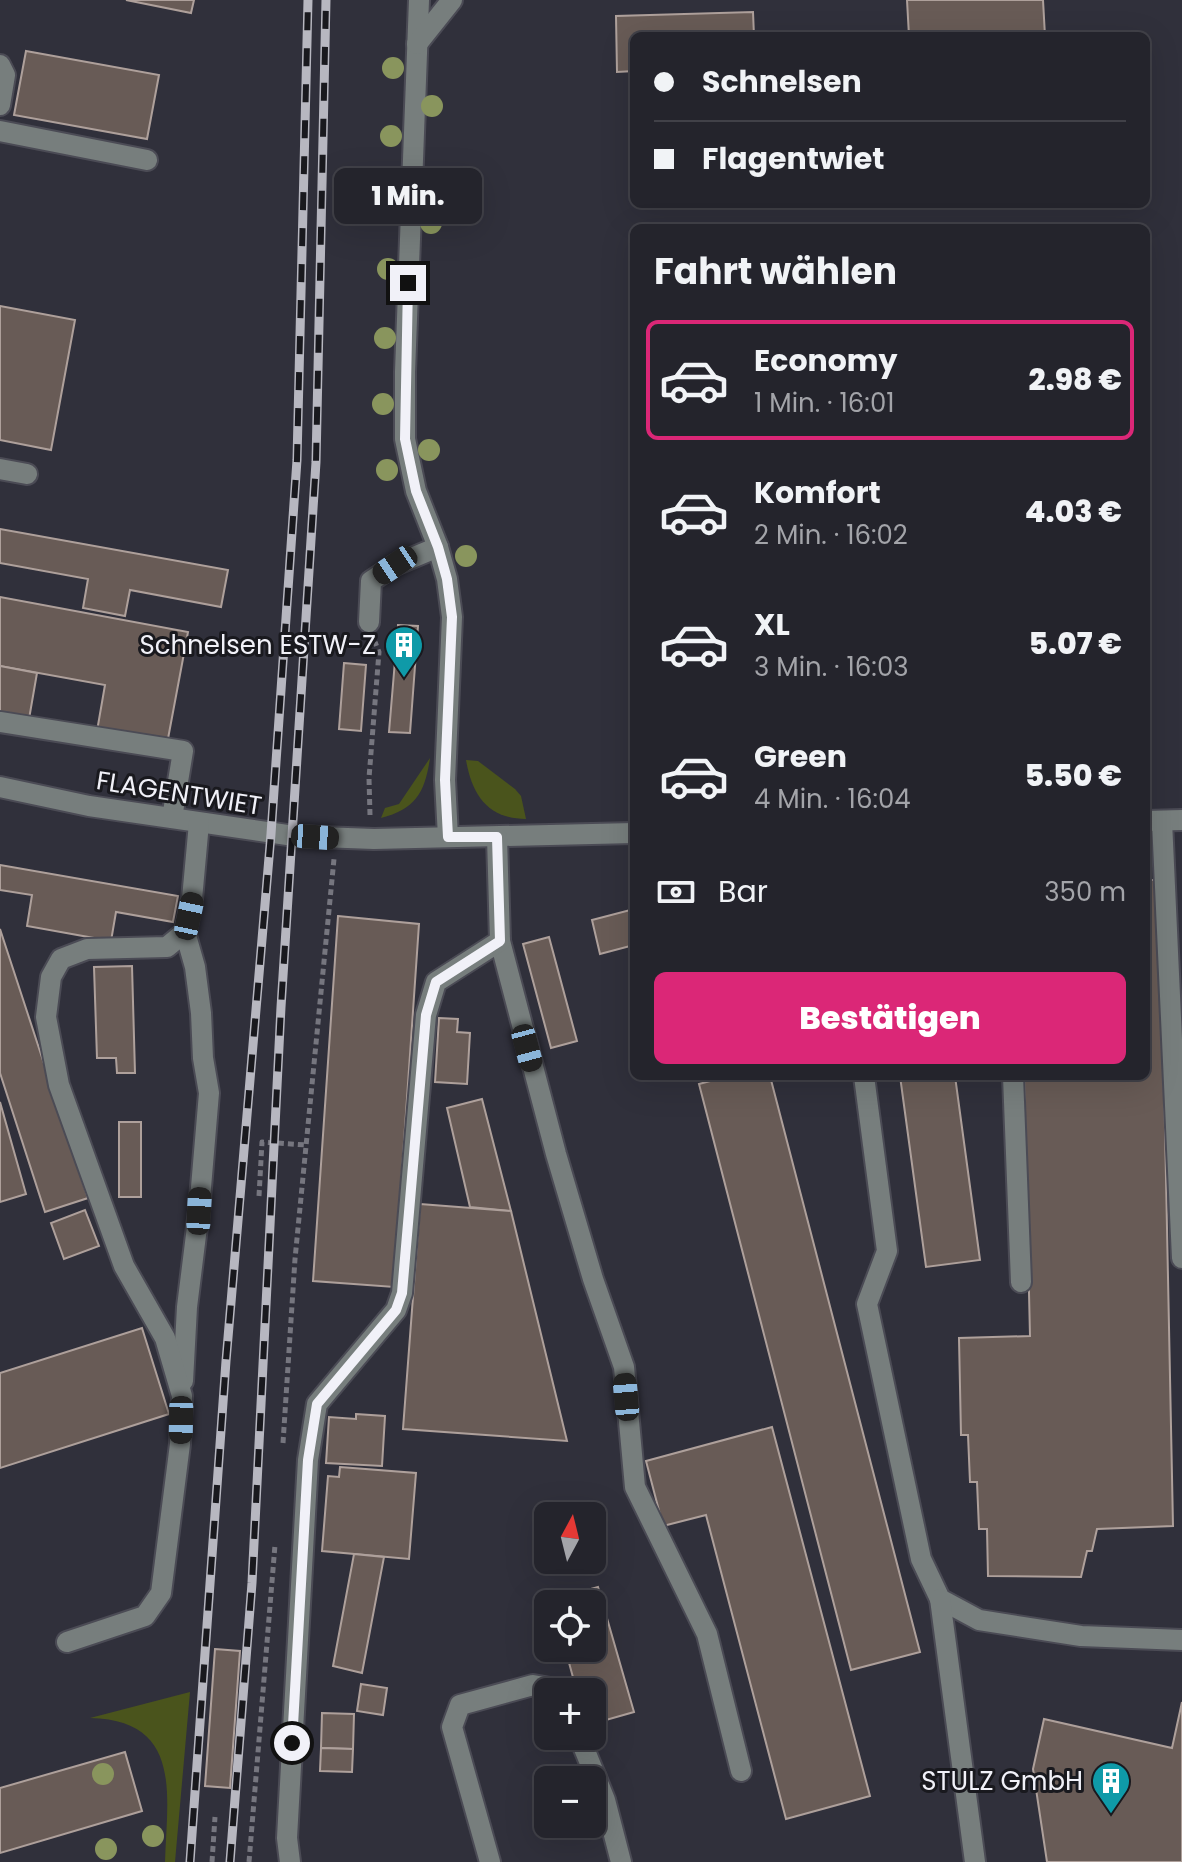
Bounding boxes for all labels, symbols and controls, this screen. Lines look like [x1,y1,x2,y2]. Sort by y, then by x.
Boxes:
text: Schnelsen [702,60,862,103]
text: Flagentwiet [702,137,884,180]
callout: 1 Min. [334,167,482,223]
text: 1 Min. [371,178,445,214]
text: Fahrt wählen [654,246,897,297]
route end [390,265,426,301]
text: Economy [754,339,898,382]
icon: car [658,344,730,416]
text: 2.98 € [1029,358,1122,401]
text: 1 Min. · 16:01 [754,385,895,421]
text: Komfort [754,471,881,514]
icon: car [658,476,730,548]
text: 4.03 € [1025,490,1122,533]
text: 2 Min. · 16:02 [754,517,908,553]
car [368,542,422,588]
text: XL [754,603,790,646]
icon: car [658,608,730,680]
text: 5.07 € [1028,622,1122,665]
building icon: Schnelsen ESTW-Z [383,624,425,679]
place label: Schnelsen ESTW-Z [139,627,376,663]
text: 3 Min. · 16:03 [754,649,909,685]
text: Green [754,735,847,778]
icon: car [658,740,730,812]
text: 5.50 € [1024,754,1122,797]
street label: FLAGENTWIET [94,762,264,824]
text: 4 Min. · 16:04 [754,781,911,817]
car [290,823,340,851]
icon: cash [654,870,698,914]
text: Bar [718,870,768,913]
text: 350 m [1044,874,1126,910]
car [172,890,206,942]
button: Bestätigen [654,972,1126,1064]
car [509,1022,545,1074]
car [186,1186,212,1236]
car [612,1372,640,1422]
car [169,1396,193,1444]
north arrow [534,1502,606,1574]
map controls [534,1502,606,1838]
button: locate [534,1590,606,1662]
button: + [534,1678,606,1750]
route start [274,1725,310,1761]
building icon: STULZ GmbH [1090,1760,1132,1815]
place label: STULZ GmbH [921,1763,1083,1799]
button: − [534,1766,606,1838]

